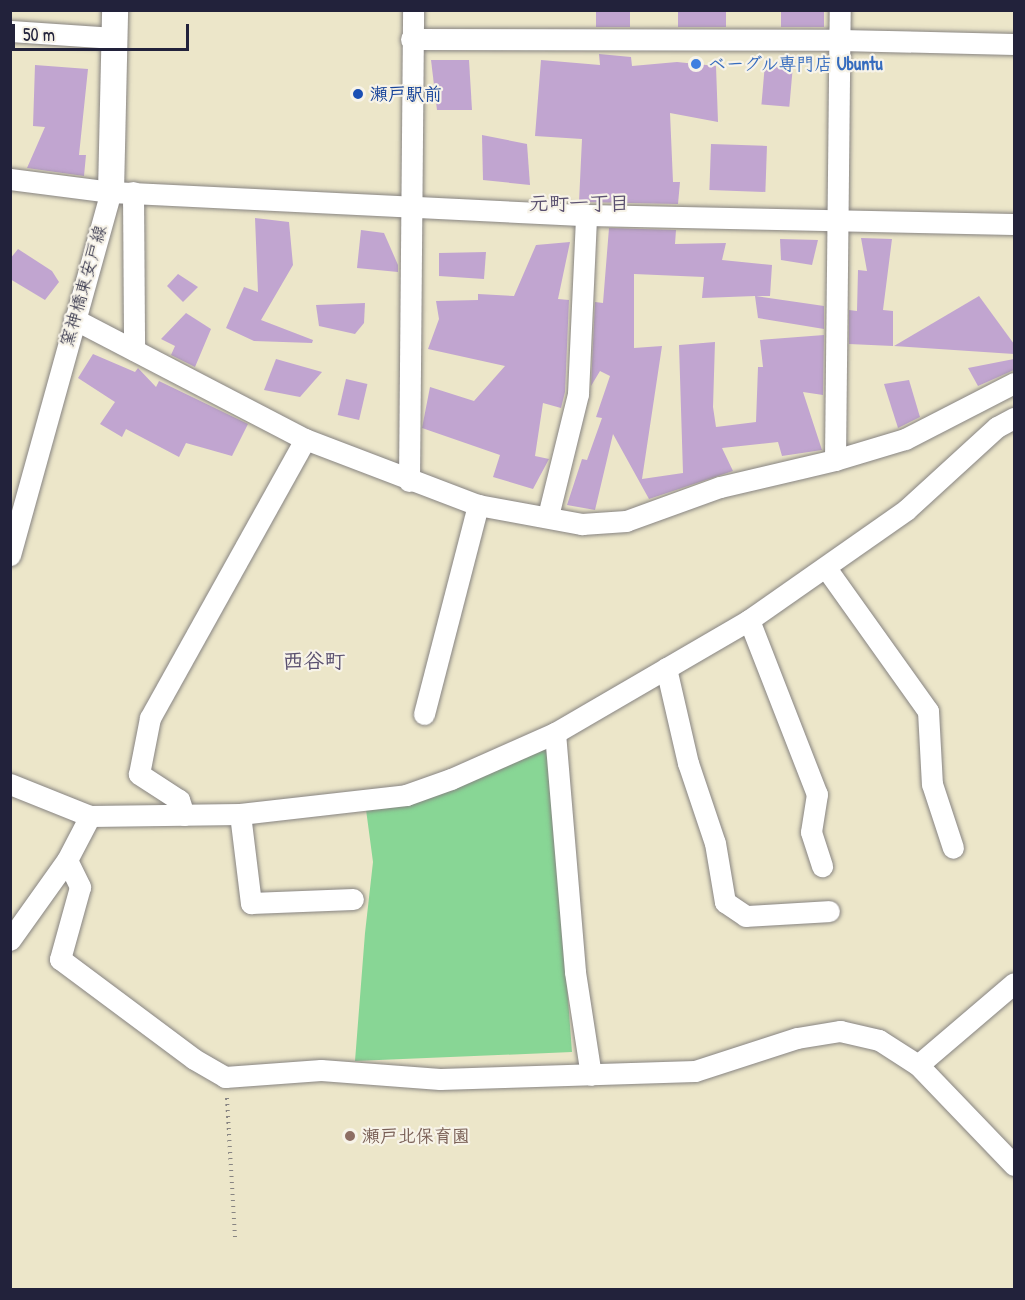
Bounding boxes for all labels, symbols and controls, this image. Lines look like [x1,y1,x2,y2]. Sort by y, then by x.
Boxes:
scale bar [15,12,192,50]
text: 50 m [23,22,55,47]
place label: ベーグル専門店 Ubuntu [708,53,884,75]
marker: ベーグル専門店 Ubuntu [689,57,703,71]
place label: 瀬戸駅前 [370,83,442,105]
marker: 瀬戸駅前 [351,87,365,101]
district label: 元町一丁目 [529,190,629,214]
street label: 窯神橋東安戸線 [56,222,112,350]
district label: 西谷町 [283,648,345,674]
place label: 瀬戸北保育園 [362,1125,470,1147]
marker: 瀬戸北保育園 [343,1129,357,1143]

